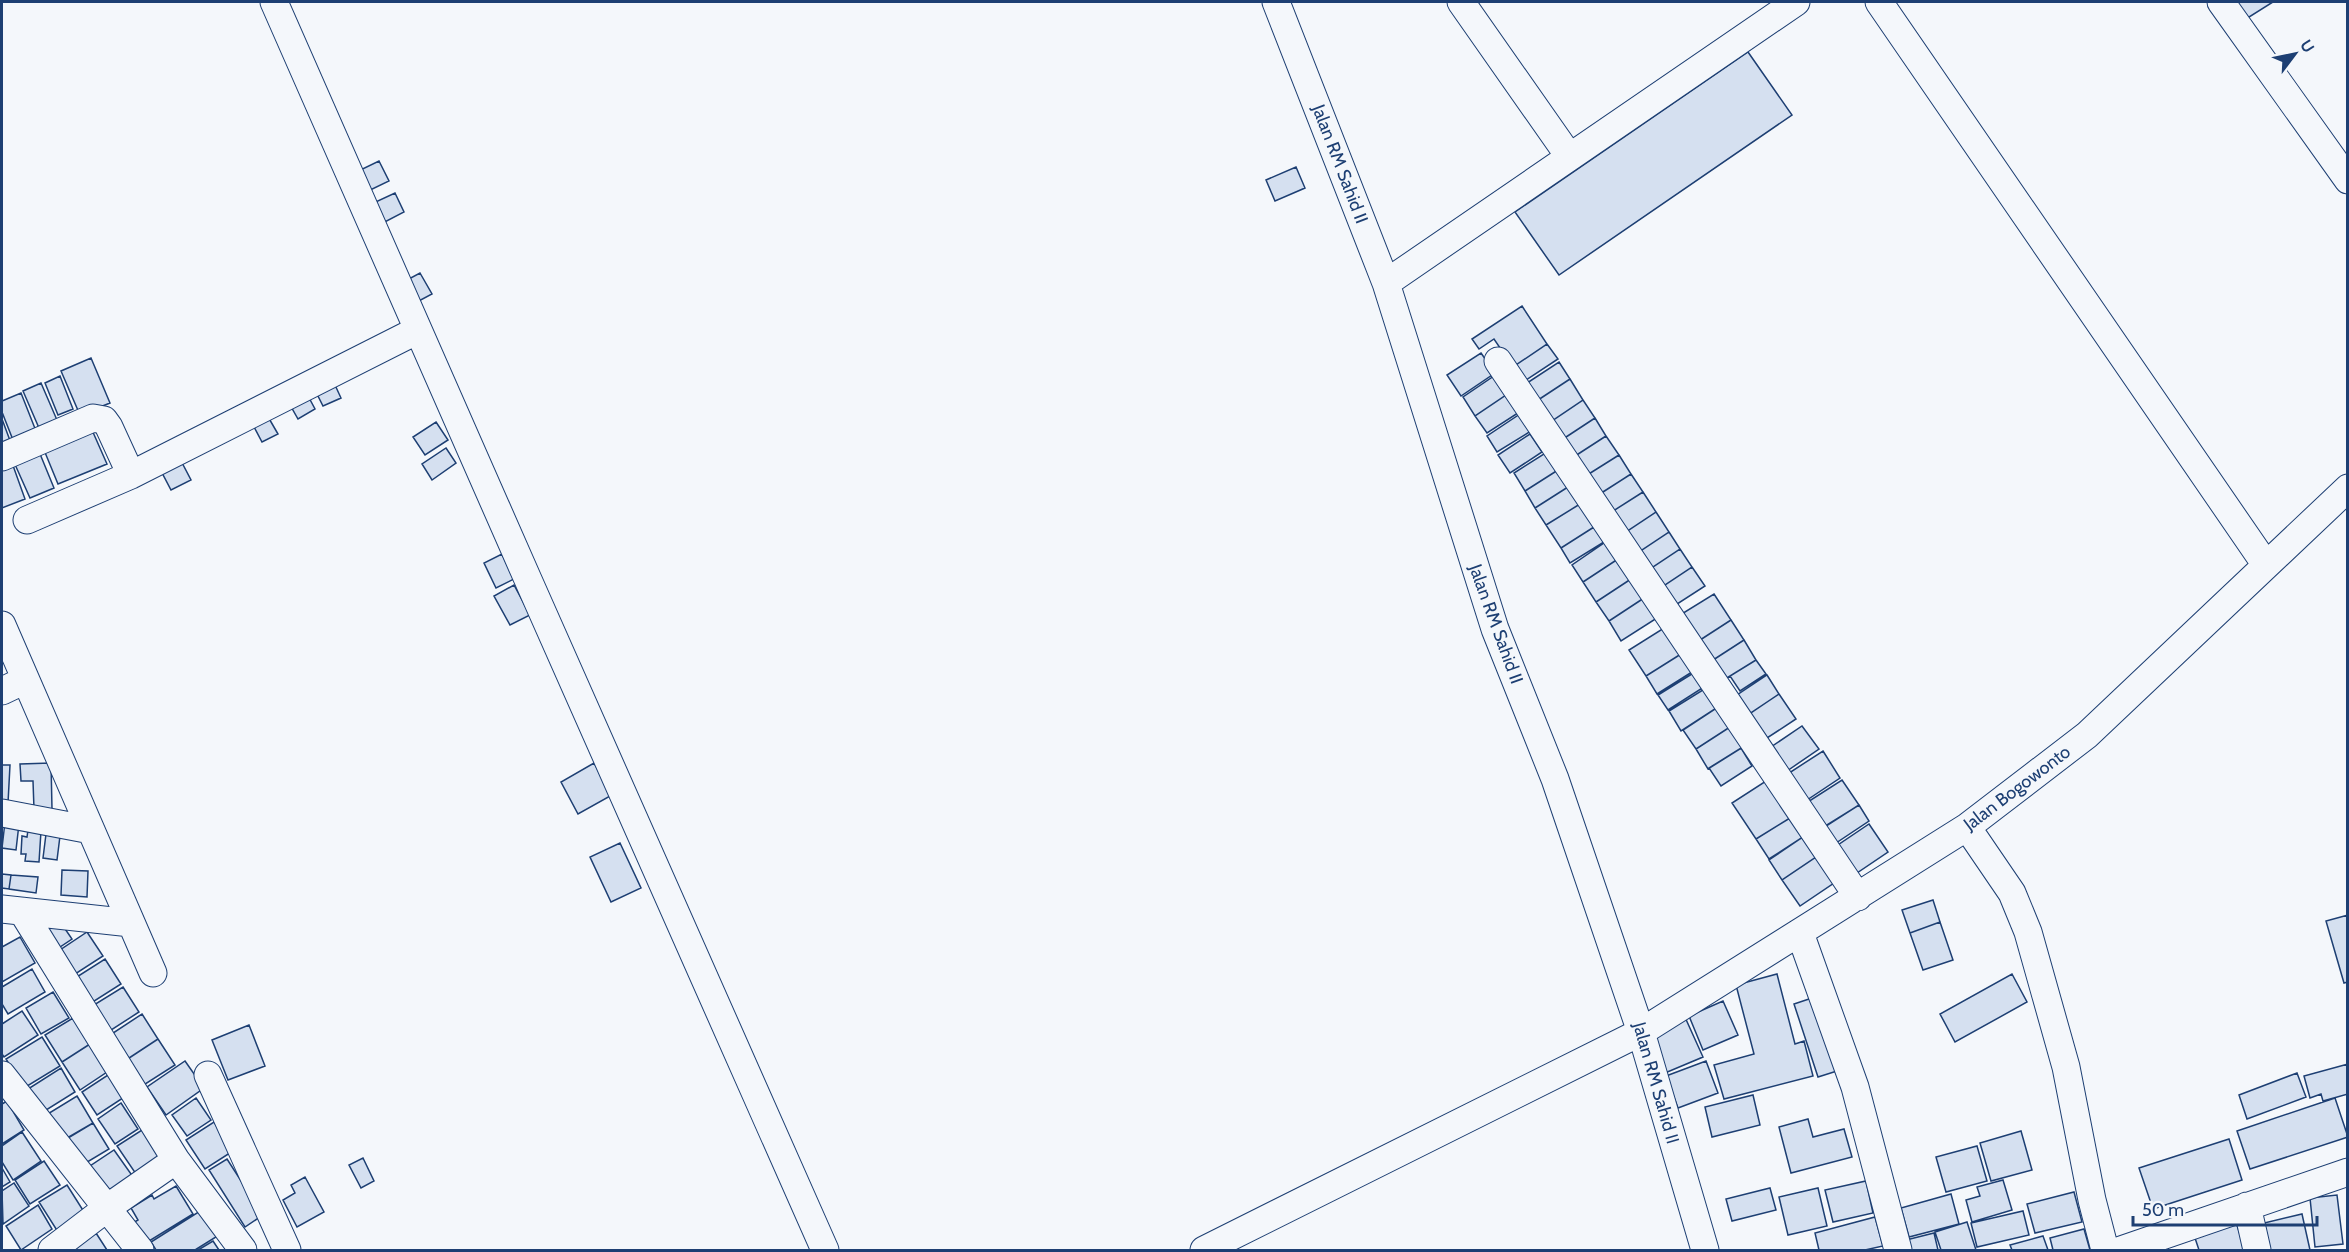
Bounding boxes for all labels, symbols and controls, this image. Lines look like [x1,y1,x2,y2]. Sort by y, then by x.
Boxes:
north arrow [2265,24,2325,84]
text: U [2296,36,2318,56]
street label: Jalan RM Sahid II [1307,101,1373,227]
street label: Jalan RM Sahid II [1464,560,1528,687]
street label: Jalan Bogowonto [1958,741,2075,836]
street label: Jalan RM Sahid II [1628,1019,1684,1146]
scale bar [2133,1189,2318,1227]
text: 50 m [2142,1199,2184,1221]

